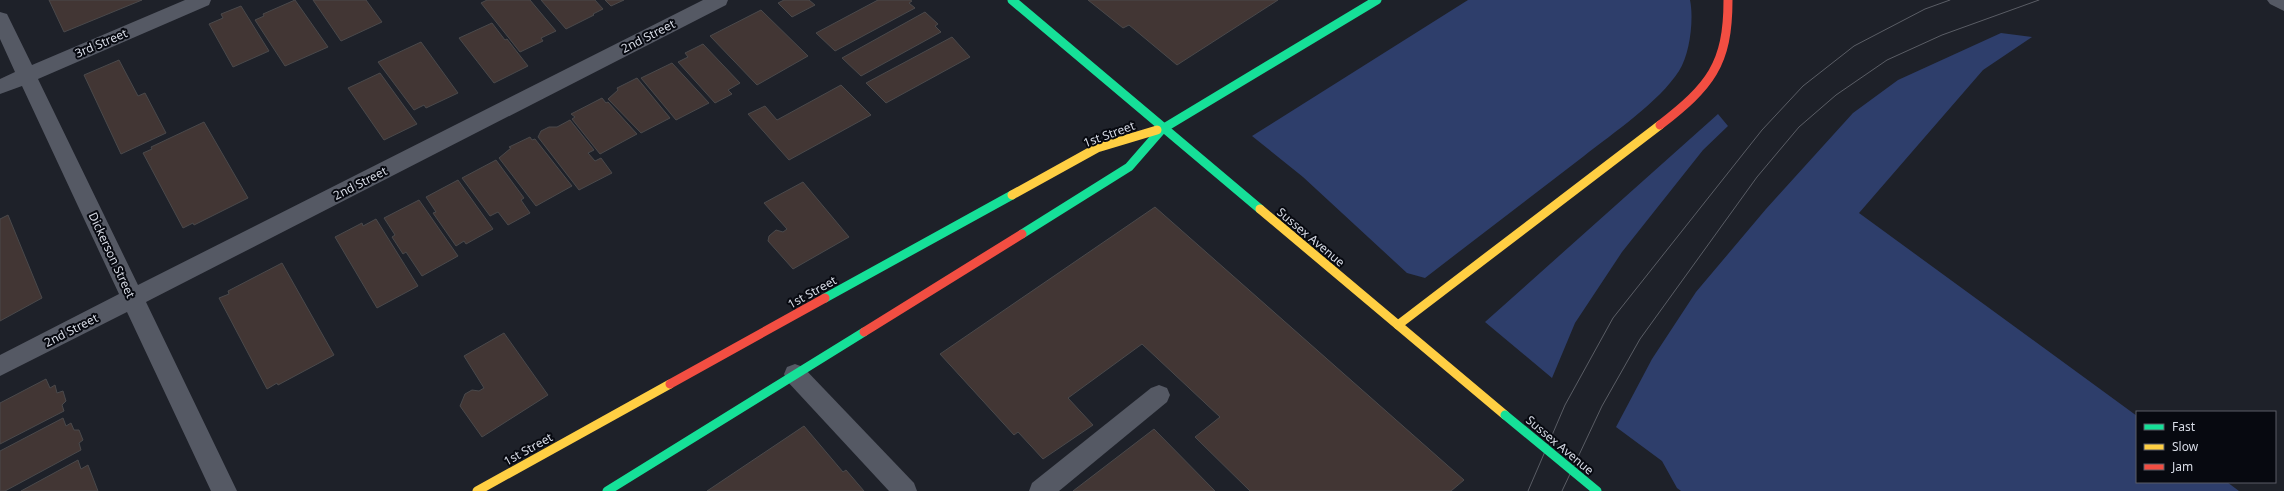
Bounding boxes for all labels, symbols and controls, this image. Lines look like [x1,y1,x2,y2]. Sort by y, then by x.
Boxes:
street label: 2nd Street [618,15,678,57]
street label: 3rd Street [72,24,131,62]
street label: 1st Street [1081,117,1138,151]
street label: 2nd Street [330,162,390,204]
street label: Sussex Avenue [1274,204,1349,271]
street label: Dickerson Street [85,209,140,301]
street label: 1st Street [784,271,840,312]
street label: 2nd Street [41,309,101,351]
legend [2136,411,2276,483]
street label: Sussex Avenue [1523,412,1598,479]
text: Fast [2172,418,2196,435]
street label: 1st Street [500,428,556,469]
text: Slow [2172,438,2199,455]
text: Jam [2171,458,2193,475]

